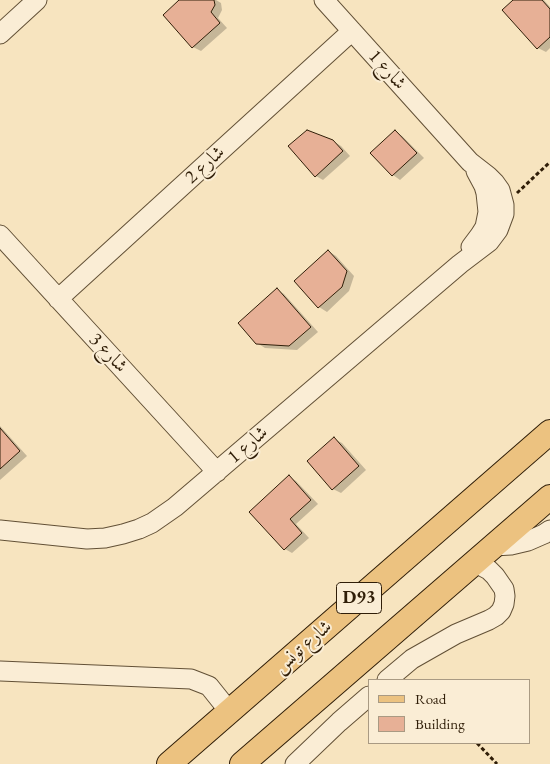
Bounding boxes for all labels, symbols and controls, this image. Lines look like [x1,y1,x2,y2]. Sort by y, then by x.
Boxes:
street label: شارع 1 [363,45,411,95]
street label: شارع 2 [180,141,230,189]
street label: شارع 3 [84,328,132,378]
street label: شارع 1 [223,421,273,469]
road number: D93 [336,582,382,614]
street label: شارع تونس [269,616,337,678]
legend [368,679,530,744]
text: Road [415,689,446,708]
text: Building [415,714,465,733]

